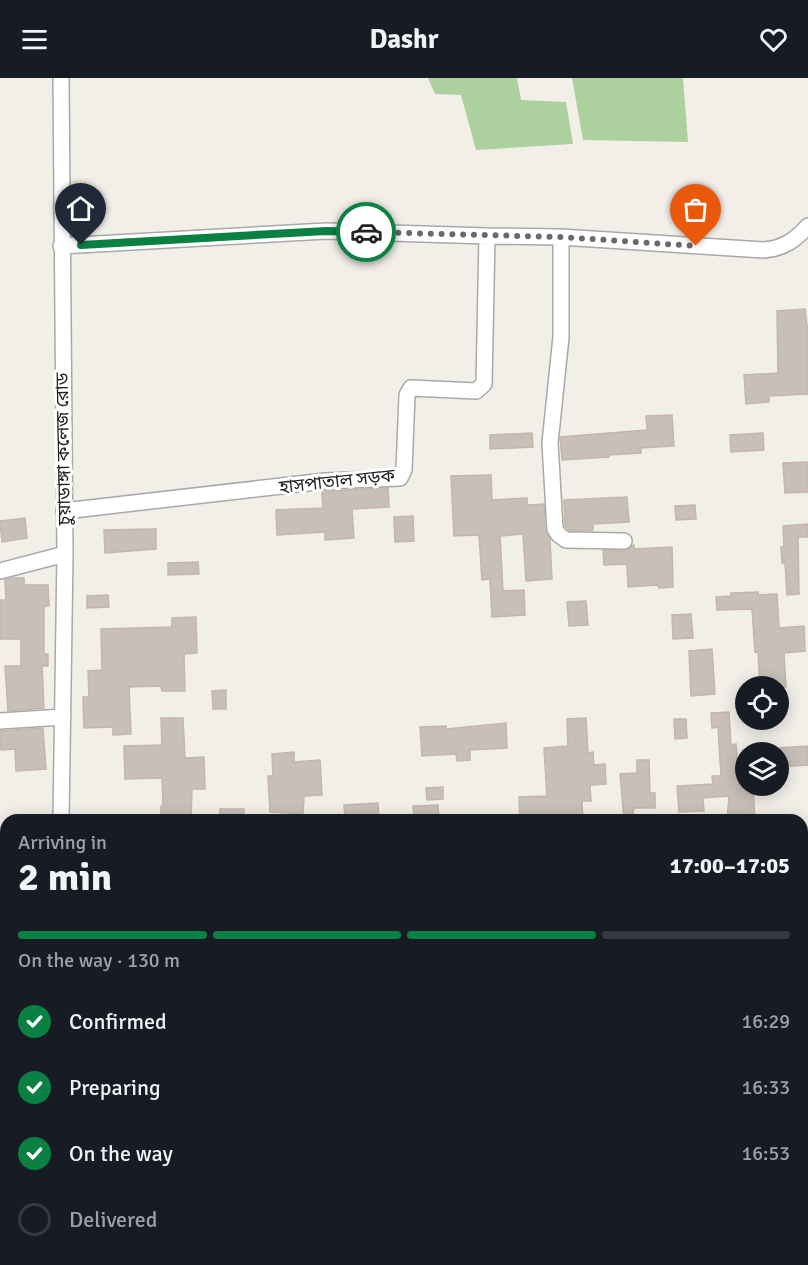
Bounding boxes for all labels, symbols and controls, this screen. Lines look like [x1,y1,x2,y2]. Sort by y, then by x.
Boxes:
icon: menu [18,23,51,56]
text: Dashr [370,23,438,56]
icon: heart [757,23,790,56]
pin [55,183,106,245]
pin [670,184,721,246]
icon: home [64,192,97,225]
icon: bag [679,193,712,226]
courier [336,202,396,262]
icon: car [350,216,383,249]
street label: চুয়াডাঙ্গা কলেজ রোড [51,372,76,527]
street label: হাসপাতাল সড়ক [277,464,397,498]
map controls [735,676,789,796]
button: locate [735,676,789,730]
button: layers [735,742,789,796]
text: Arriving in [18,830,107,855]
text: 17:00–17:05 [670,852,790,879]
text: 2 min [18,853,112,901]
text: On the way · 130 m [18,948,180,973]
icon: check [18,1005,51,1038]
text: Confirmed [69,1008,167,1035]
text: 16:29 [741,1009,790,1034]
icon: check [18,1071,51,1104]
text: Preparing [69,1074,161,1101]
text: 16:33 [741,1075,790,1100]
icon: check [18,1137,51,1170]
text: On the way [69,1140,173,1167]
text: 16:53 [741,1141,790,1166]
text: Delivered [69,1206,157,1233]

